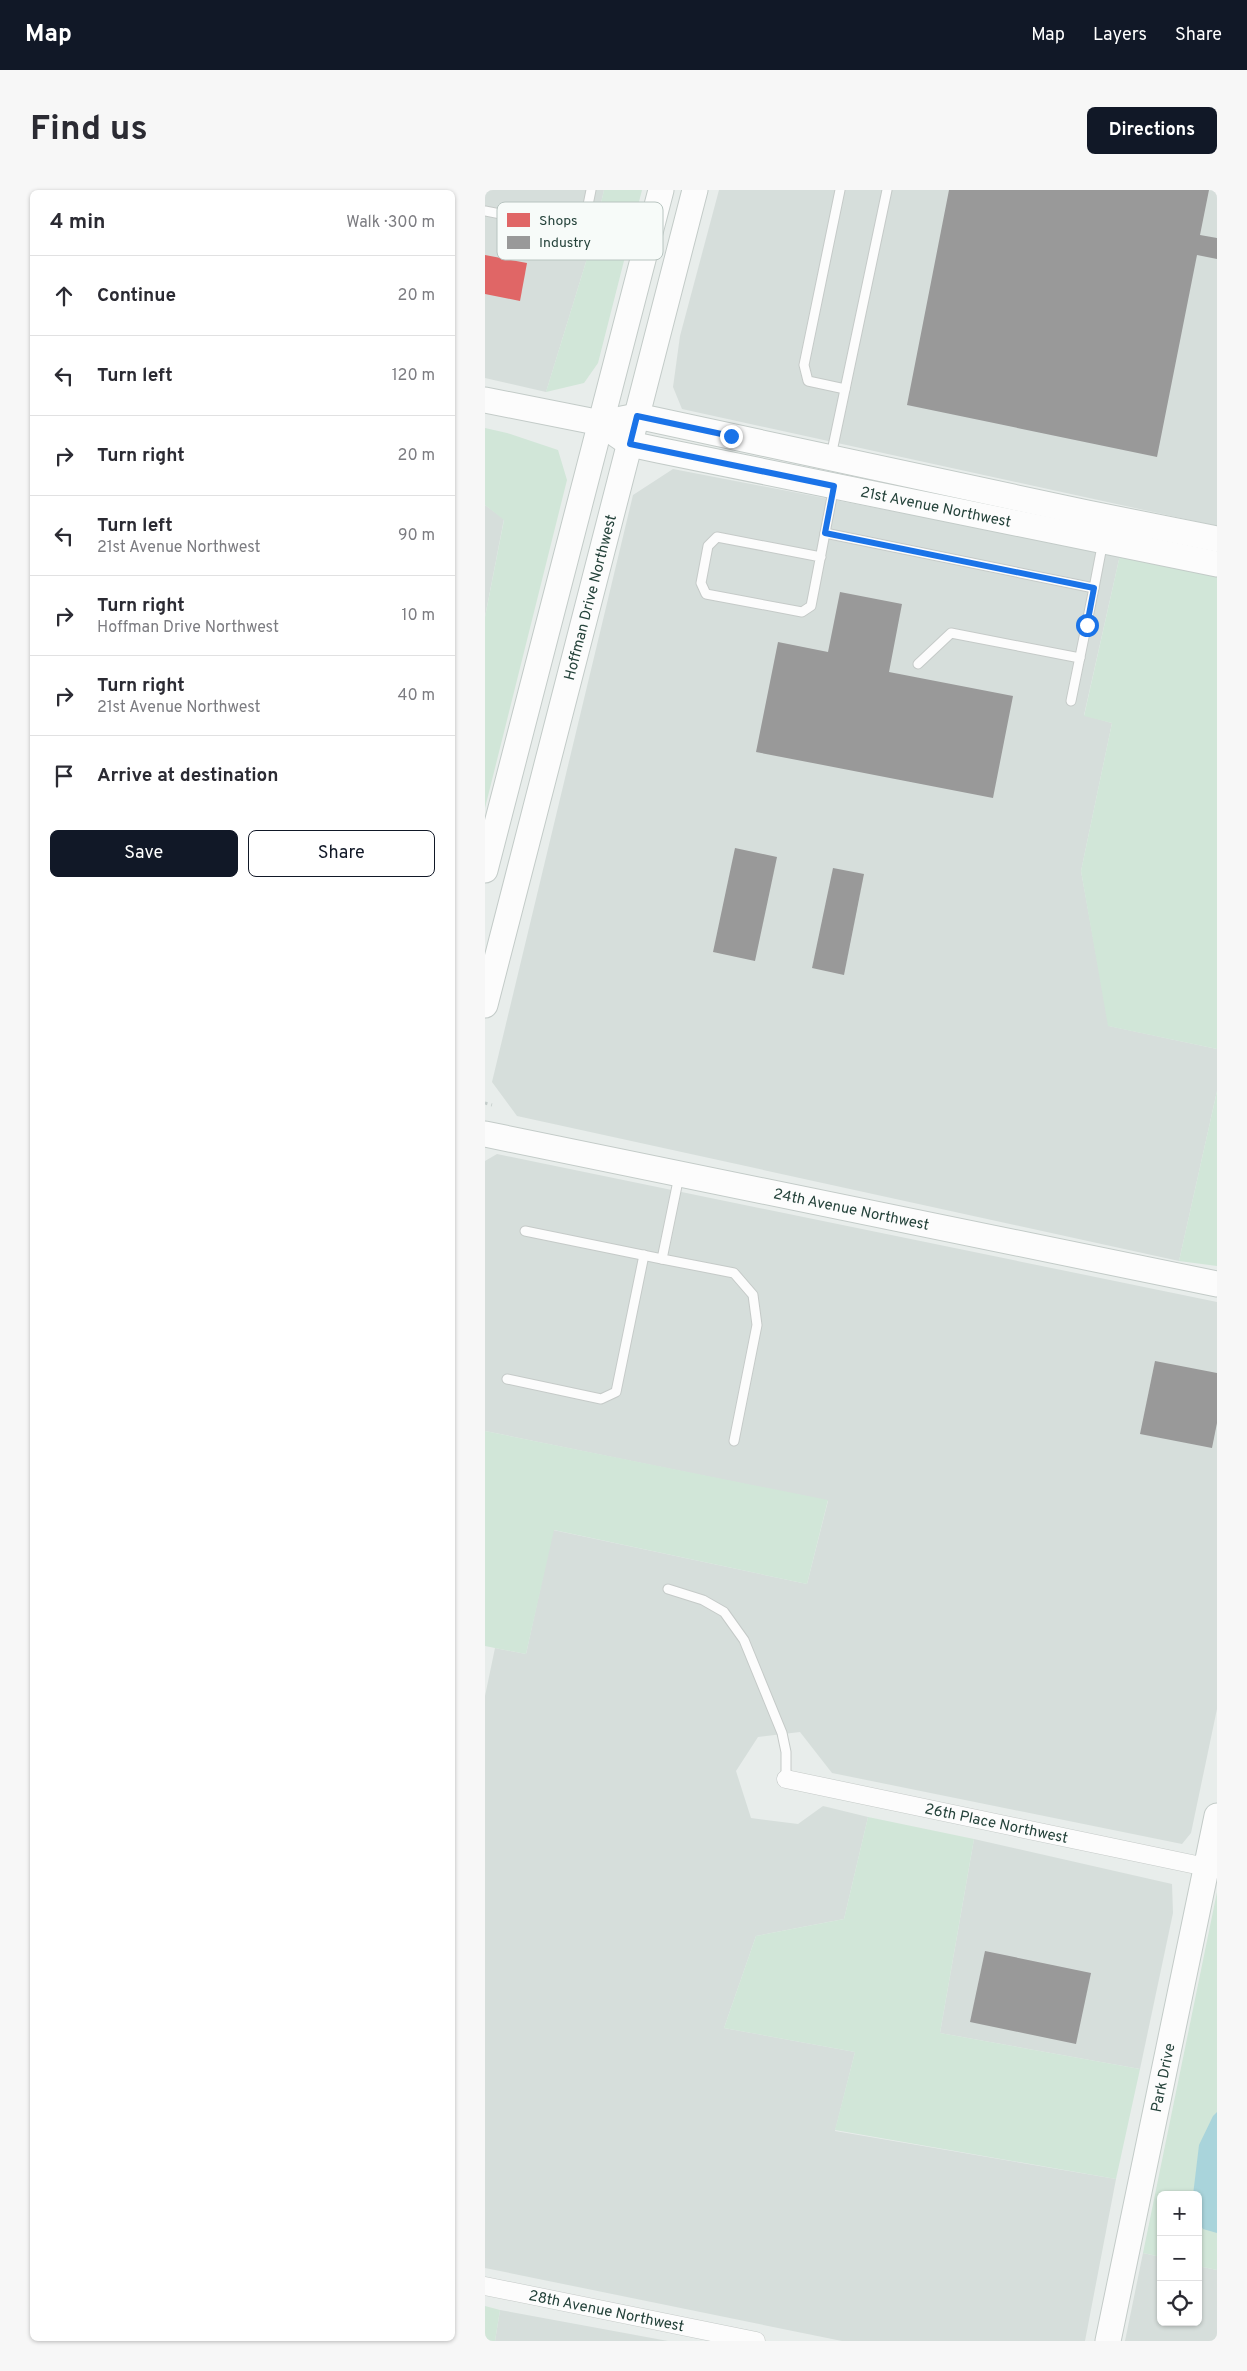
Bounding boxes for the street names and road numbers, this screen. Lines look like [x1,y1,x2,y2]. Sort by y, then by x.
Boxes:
street label: 21st Avenue Northwest [858,483,1013,533]
street label: Hoffman Drive Northwest [561,513,622,683]
street label: 24th Avenue Northwest [771,1185,931,1236]
street label: 26th Place Northwest [923,1800,1070,1849]
street label: Park Drive [1148,2042,1181,2114]
street label: 28th Avenue Northwest [527,2287,686,2337]

